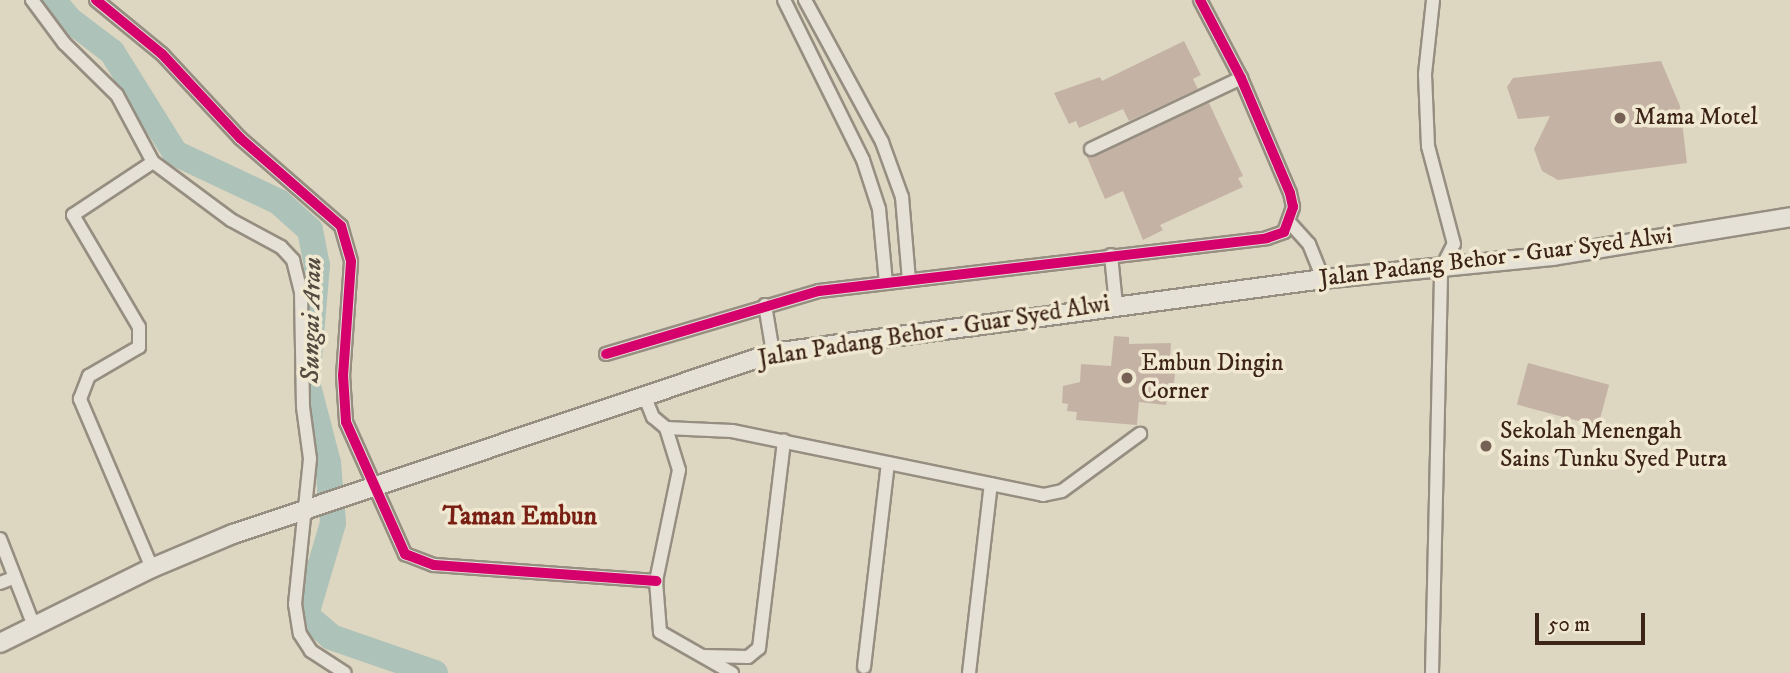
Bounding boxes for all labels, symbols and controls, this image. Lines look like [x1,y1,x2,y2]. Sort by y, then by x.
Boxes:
place label: Mama Motel [1634,104,1758,132]
marker: Mama Motel [1612,110,1628,126]
street label: Jalan Padang Behor - Guar Syed Alwi [1318,222,1674,294]
water label: Sungai Arau [295,257,329,383]
street label: Jalan Padang Behor - Guar Syed Alwi [756,290,1112,374]
place label: Embun Dingin Corner [1141,350,1283,406]
marker: Embun Dingin Corner [1119,370,1135,386]
place label: Sekolah Menengah Sains Tunku Syed Putra [1500,418,1727,474]
marker: Sekolah Menengah Sains Tunku Syed Putra [1478,438,1494,454]
district label: Taman Embun [443,501,597,533]
scale bar [1538,600,1648,644]
text: 50 m [1548,612,1590,638]

